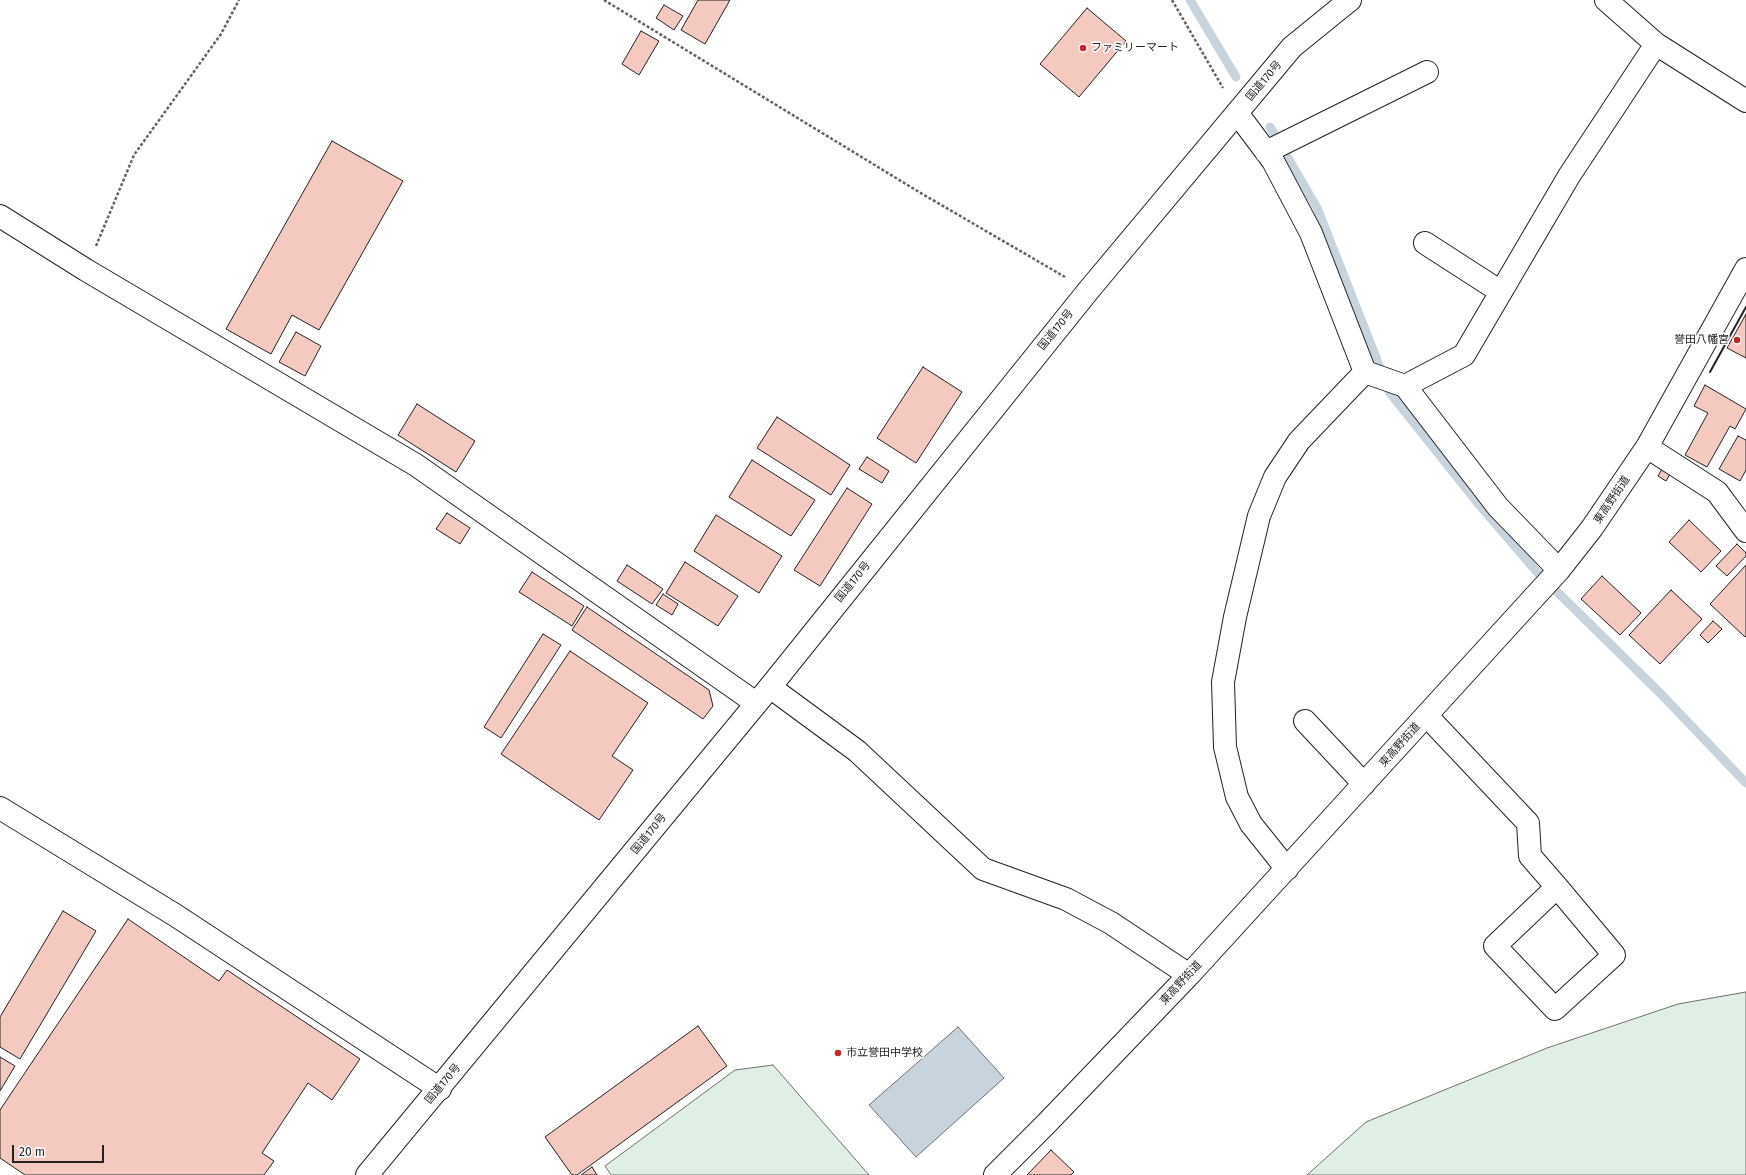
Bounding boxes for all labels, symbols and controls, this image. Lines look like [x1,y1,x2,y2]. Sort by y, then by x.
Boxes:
place label: ファミリーマート [1091,41,1179,55]
marker: ファミリーマート [1078,43,1088,53]
street label: 国道170号 [1243,58,1285,104]
street label: 国道170号 [1036,307,1076,353]
place label: 誉田八幡宮 [1674,333,1729,347]
marker: 誉田八幡宮 [1732,335,1742,345]
street label: 東高野街道 [1591,474,1633,526]
street label: 国道170号 [833,559,873,605]
street label: 東高野街道 [1377,720,1423,770]
street label: 国道170号 [629,811,669,857]
street label: 東高野街道 [1157,958,1205,1008]
place label: 市立誉田中学校 [846,1046,923,1060]
marker: 市立誉田中学校 [833,1048,843,1058]
street label: 国道170号 [422,1061,464,1107]
scale bar [14,1137,106,1163]
text: 20 m [19,1145,45,1159]

